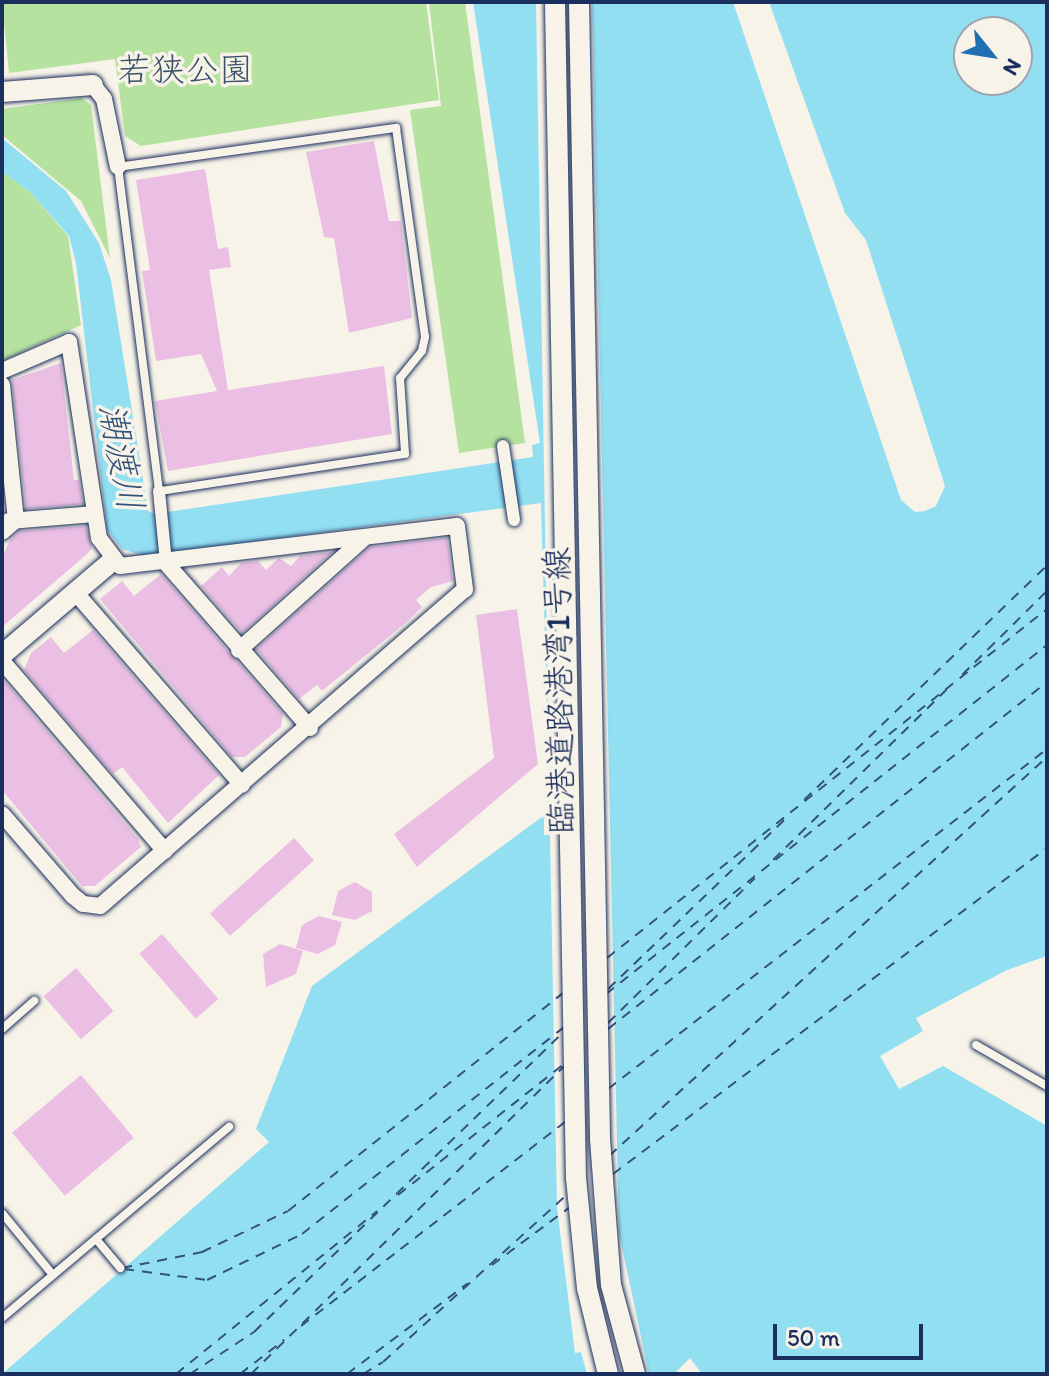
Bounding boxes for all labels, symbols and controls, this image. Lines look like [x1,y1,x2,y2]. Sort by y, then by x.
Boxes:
north arrow [953,16,1033,96]
park label: 若狭公園 [117,50,253,90]
text: N [997,54,1028,80]
water label: 潮渡川 [90,400,154,514]
street label: 臨港道路港湾1号線 [536,547,582,835]
scale bar [777,1308,927,1358]
text: 50 m [787,1323,840,1352]

